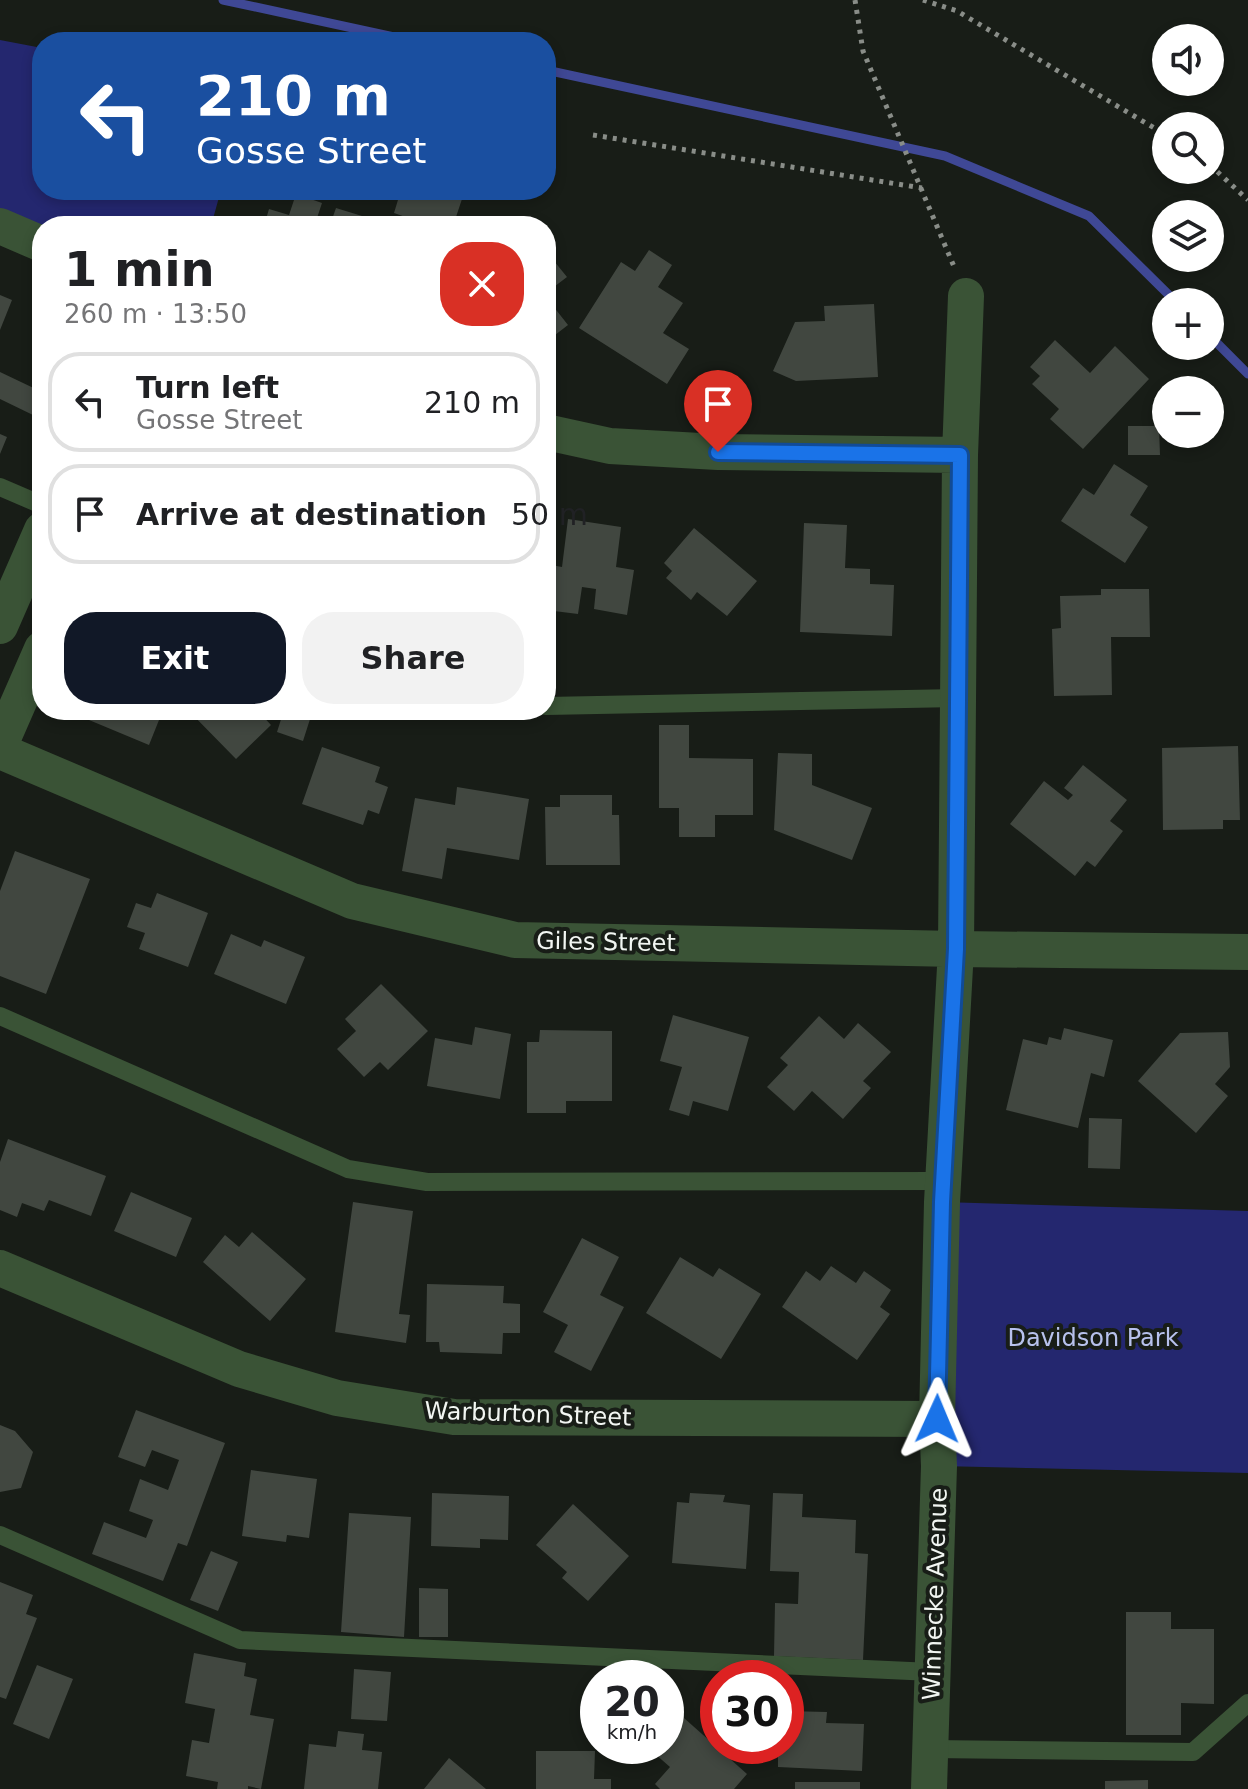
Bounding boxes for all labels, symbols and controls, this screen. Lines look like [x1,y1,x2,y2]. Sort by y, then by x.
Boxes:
map controls [1152,24,1224,448]
button: sound [1152,24,1224,96]
text: 210 m [196,63,391,128]
icon: left [64,64,168,168]
button: search [1152,112,1224,184]
text: Gosse Street [196,130,426,171]
button: layers [1152,200,1224,272]
text: 1 min [64,241,215,297]
button: close [440,242,524,326]
button: + [1152,288,1224,360]
text: 260 m · 13:50 [64,299,247,329]
text: Turn left [136,370,279,405]
pin [684,370,752,452]
button: − [1152,376,1224,448]
icon: left [68,380,112,424]
icon: arrive [696,382,740,426]
text: 210 m [424,385,520,420]
text: Gosse Street [136,405,302,435]
icon: arrive [68,492,112,536]
text: Arrive at destination [136,497,487,532]
text: 50 m [511,497,588,532]
button: Exit [64,612,286,704]
button: Share [302,612,524,704]
street label: Giles Street [536,927,676,957]
park label: Davidson Park [1007,1324,1179,1352]
position arrow [895,1377,979,1461]
street label: Warburton Street [424,1396,632,1432]
street label: Winnecke Avenue [917,1487,953,1701]
speed limit sign: 30 [700,1660,804,1764]
text: 20 [604,1679,660,1725]
text: km/h [607,1720,657,1744]

